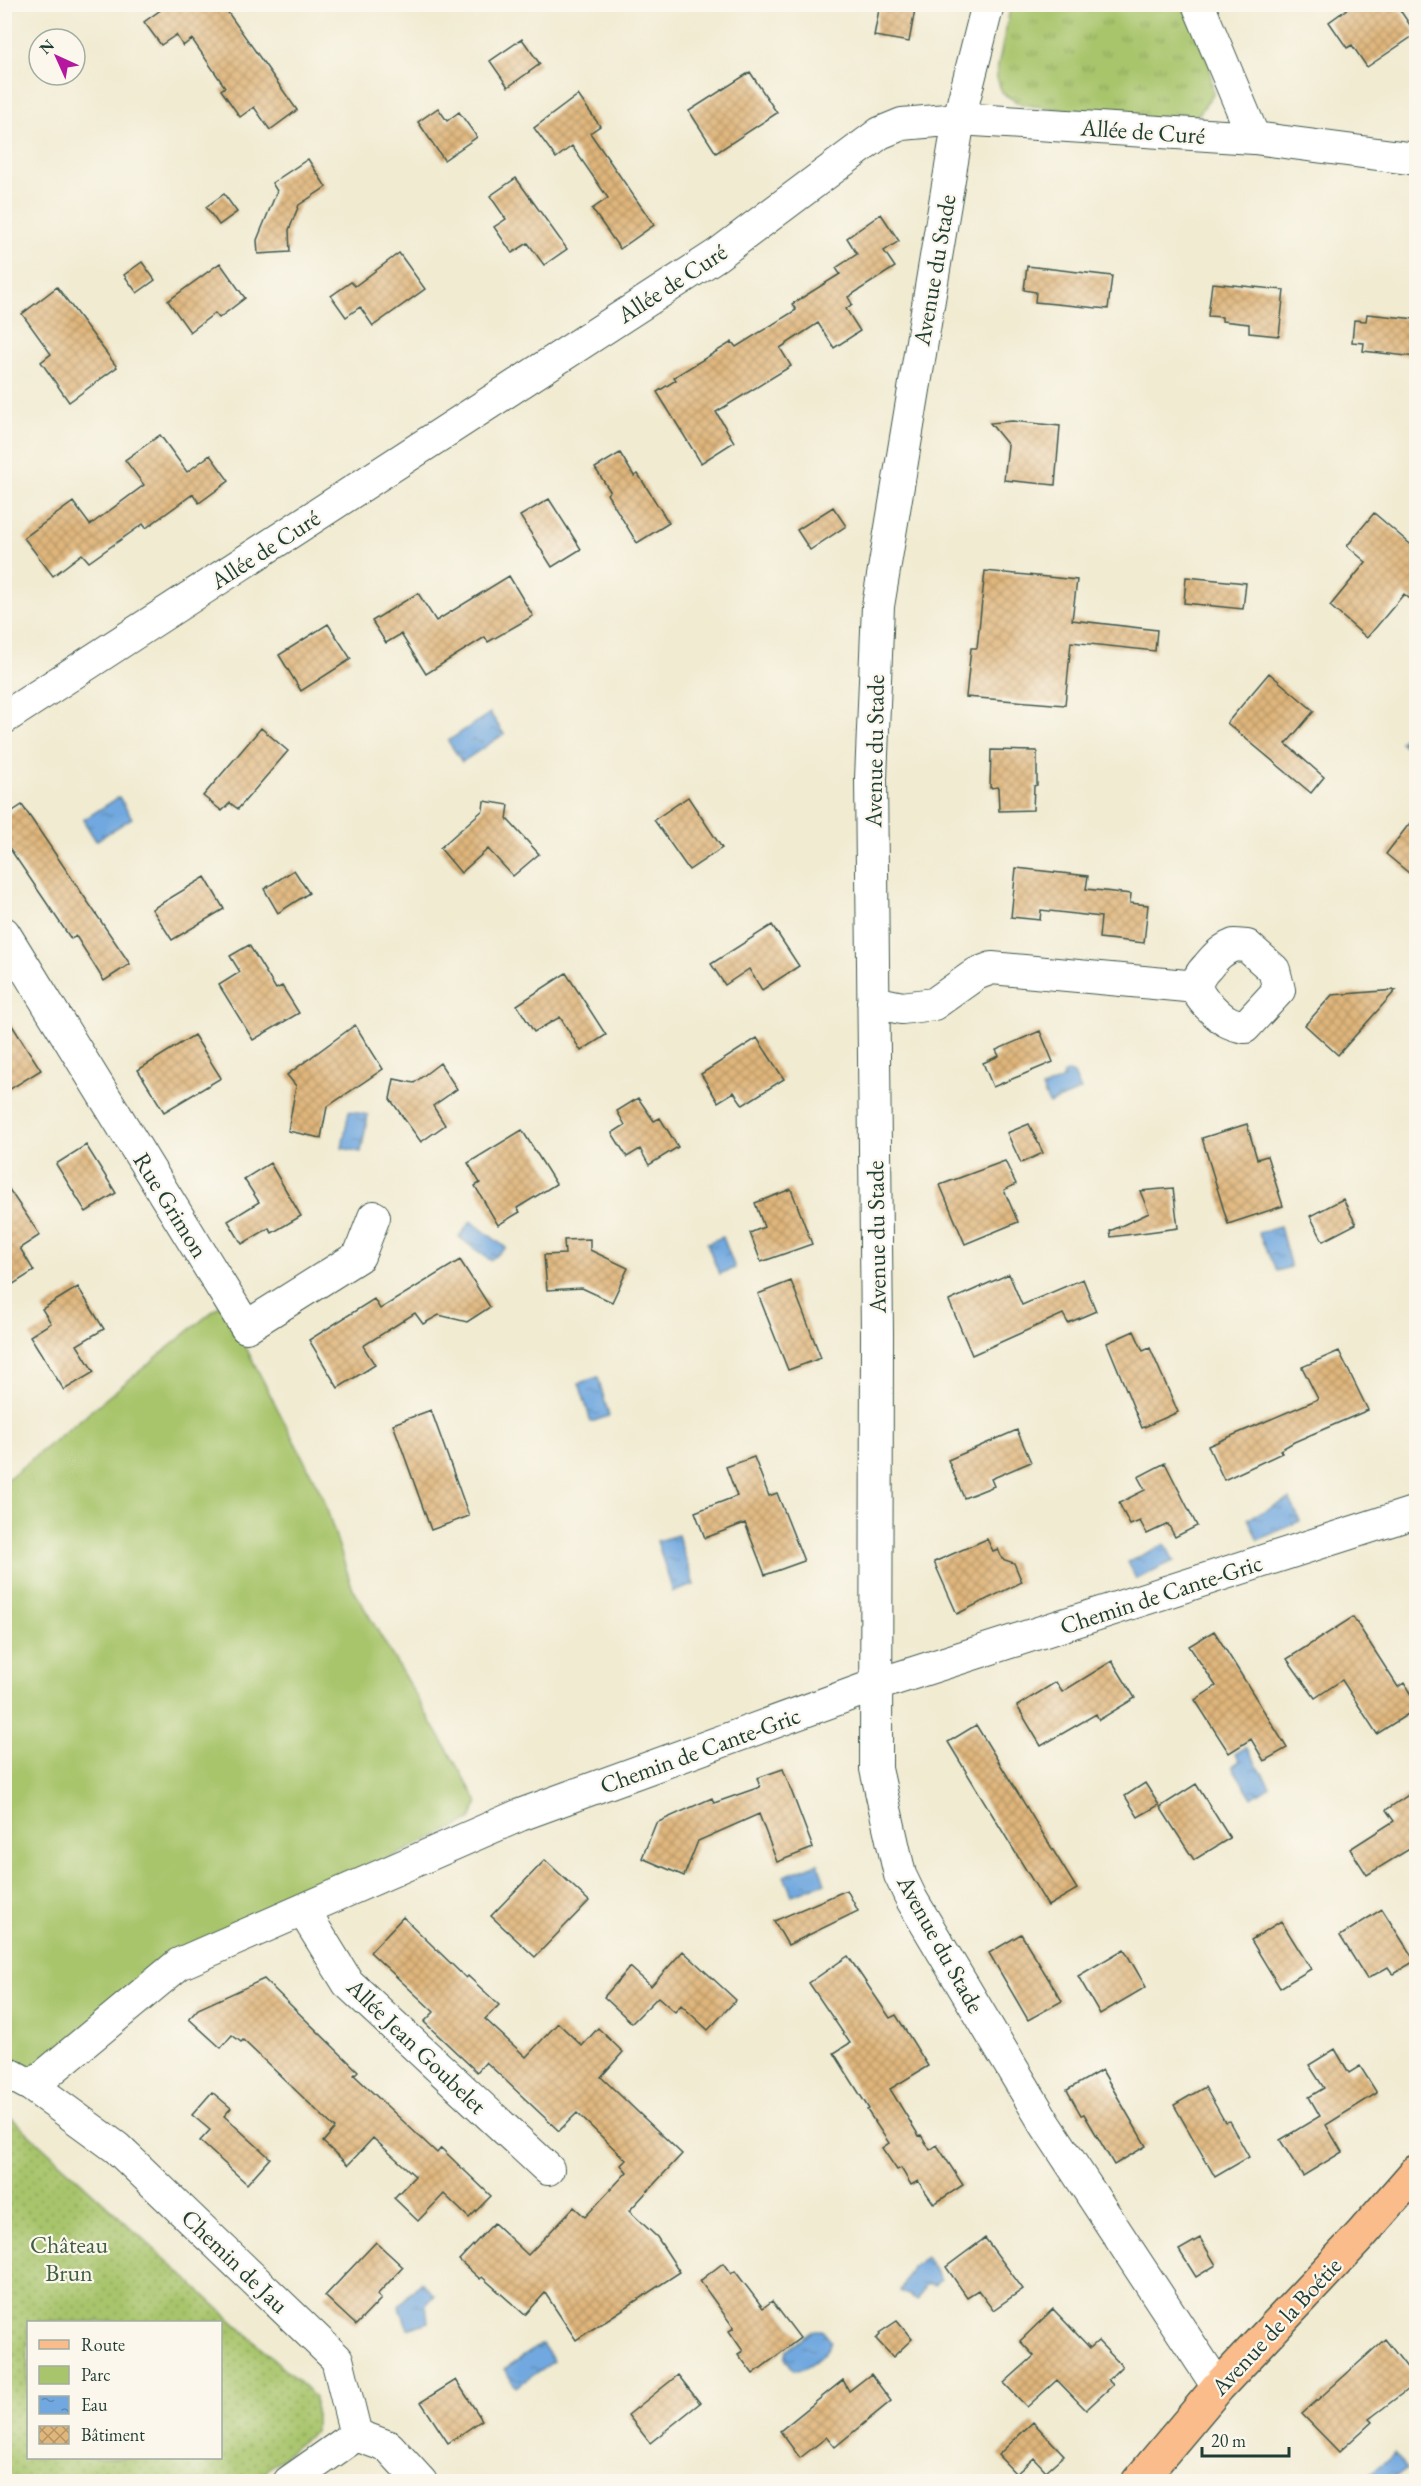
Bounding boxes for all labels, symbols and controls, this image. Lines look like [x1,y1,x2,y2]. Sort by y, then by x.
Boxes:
north arrow [27,27,87,87]
text: N [35,35,59,59]
street label: Allée de Curé [1079,111,1206,151]
street label: Avenue du Stade [905,192,963,349]
street label: Allée de Curé [610,236,733,331]
street label: Allée de Curé [203,502,326,597]
street label: Avenue du Stade [857,674,891,829]
street label: Rue Grimon [126,1147,216,1264]
street label: Avenue du Stade [859,1160,893,1315]
street label: Chemin de Cante-Gric [1056,1547,1266,1641]
street label: Chemin de Cante-Gric [596,1699,804,1801]
street label: Avenue du Stade [890,1869,992,2018]
street label: Allée Jean Goubelet [340,1971,494,2121]
street label: Chemin de Jau [175,2202,295,2320]
park label: Château Brun [30,2229,108,2288]
street label: Avenue de la Boétie [1203,2250,1348,2402]
legend [27,2321,222,2459]
text: Route [81,2333,125,2356]
text: Parc [81,2363,111,2386]
text: Eau [81,2393,108,2416]
scale bar [1202,2420,1289,2458]
text: Bâtiment [81,2423,145,2446]
text: 20 m [1211,2429,1246,2452]

